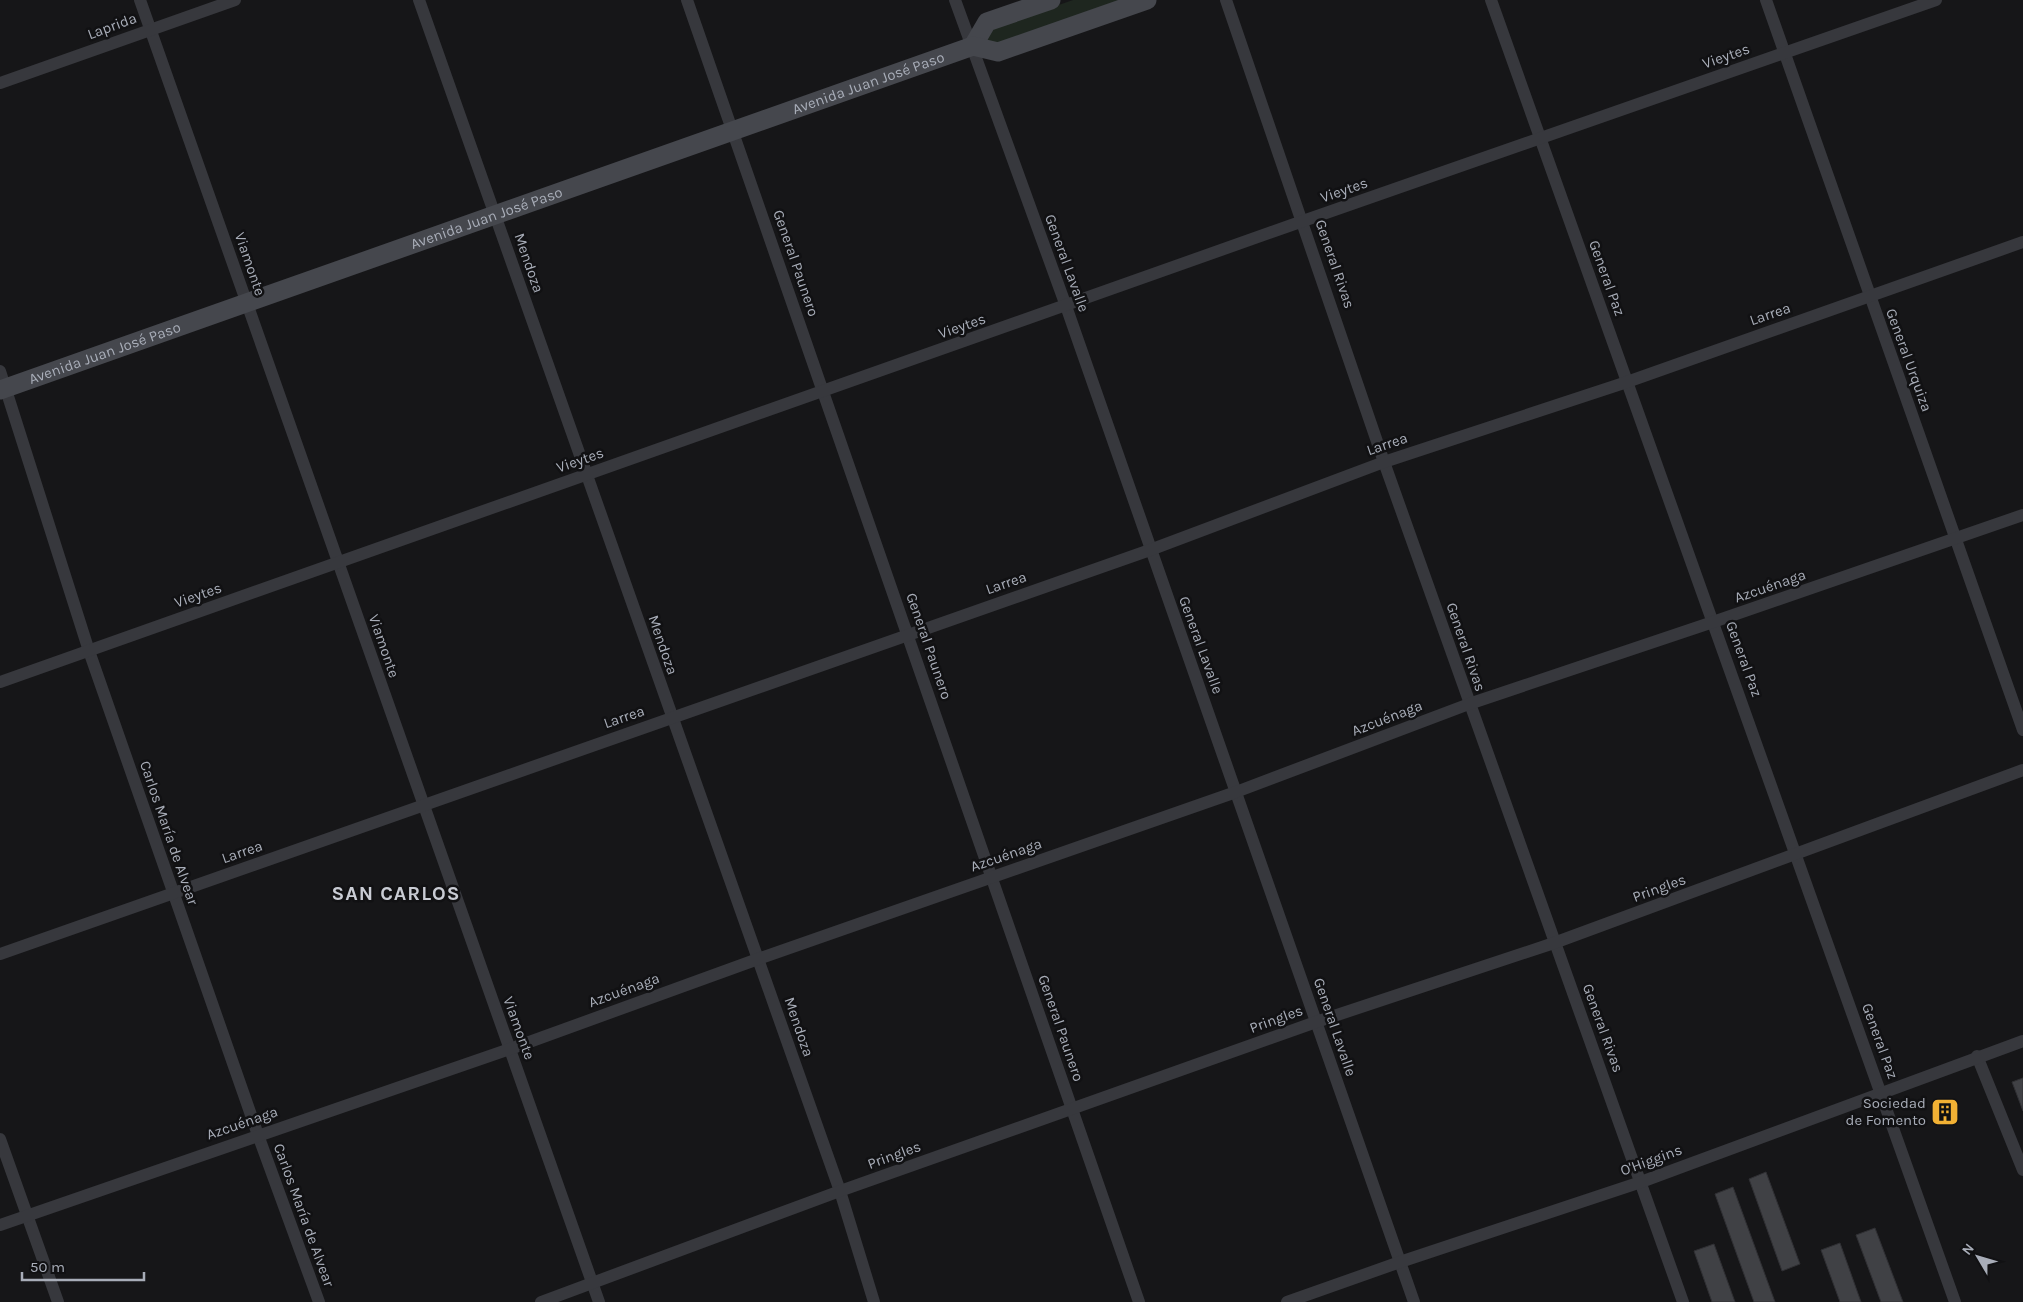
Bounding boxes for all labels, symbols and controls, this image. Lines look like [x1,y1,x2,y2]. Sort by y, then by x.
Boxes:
street label: Laprida [85,9,139,43]
street label: Vieytes [1700,40,1752,72]
street label: Avenida Juan José Paso [790,48,947,118]
street label: Vieytes [1318,174,1370,206]
street label: Avenida Juan José Paso [408,183,565,253]
street label: General Paunero [769,207,823,319]
street label: General Lavalle [1041,212,1093,314]
street label: General Rivas [1311,217,1359,311]
street label: Viamonte [231,230,269,298]
street label: Mendoza [510,231,548,295]
street label: General Paz [1585,238,1629,318]
street label: Larrea [1747,299,1793,329]
street label: General Urquiza [1882,306,1936,414]
street label: Vieytes [936,310,988,342]
street label: Avenida Juan José Paso [26,318,183,388]
street label: Larrea [1364,429,1410,459]
street label: Vieytes [554,444,606,476]
street label: Azcuénaga [1732,565,1808,607]
street label: Larrea [983,568,1029,598]
street label: Vieytes [172,579,224,611]
street label: General Paunero [902,590,956,702]
street label: General Lavalle [1175,594,1227,696]
street label: General Rivas [1442,600,1490,694]
street label: Viamonte [365,612,403,680]
street label: Mendoza [644,613,682,677]
street label: General Paz [1722,619,1766,699]
street label: Azcuénaga [1349,696,1425,740]
street label: Larrea [601,702,647,732]
street label: Carlos María de Alvear [136,759,202,908]
street label: Azcuénaga [968,834,1044,876]
street label: Larrea [219,837,265,867]
street label: Pringles [1630,870,1688,906]
district label: SAN CARLOS [332,882,461,905]
street label: Azcuénaga [586,969,662,1011]
street label: General Paunero [1034,972,1088,1084]
street label: General Lavalle [1310,976,1360,1078]
street label: General Rivas [1579,981,1627,1075]
street label: Viamonte [499,994,539,1062]
street label: Mendoza [780,995,818,1059]
street label: Pringles [1247,1001,1305,1037]
street label: General Paz [1858,1001,1902,1081]
place label: Sociedad de Fomento [1846,1094,1926,1129]
building icon: Sociedad de Fomento [1930,1097,1960,1127]
street label: Azcuénaga [204,1102,280,1144]
street label: Pringles [865,1137,923,1173]
street label: Carlos María de Alvear [270,1141,339,1290]
street label: O'Higgins [1618,1141,1684,1179]
north arrow [1953,1232,2003,1282]
text: N [1958,1240,1978,1258]
scale bar [22,1250,145,1282]
text: 50 m [30,1258,65,1276]

